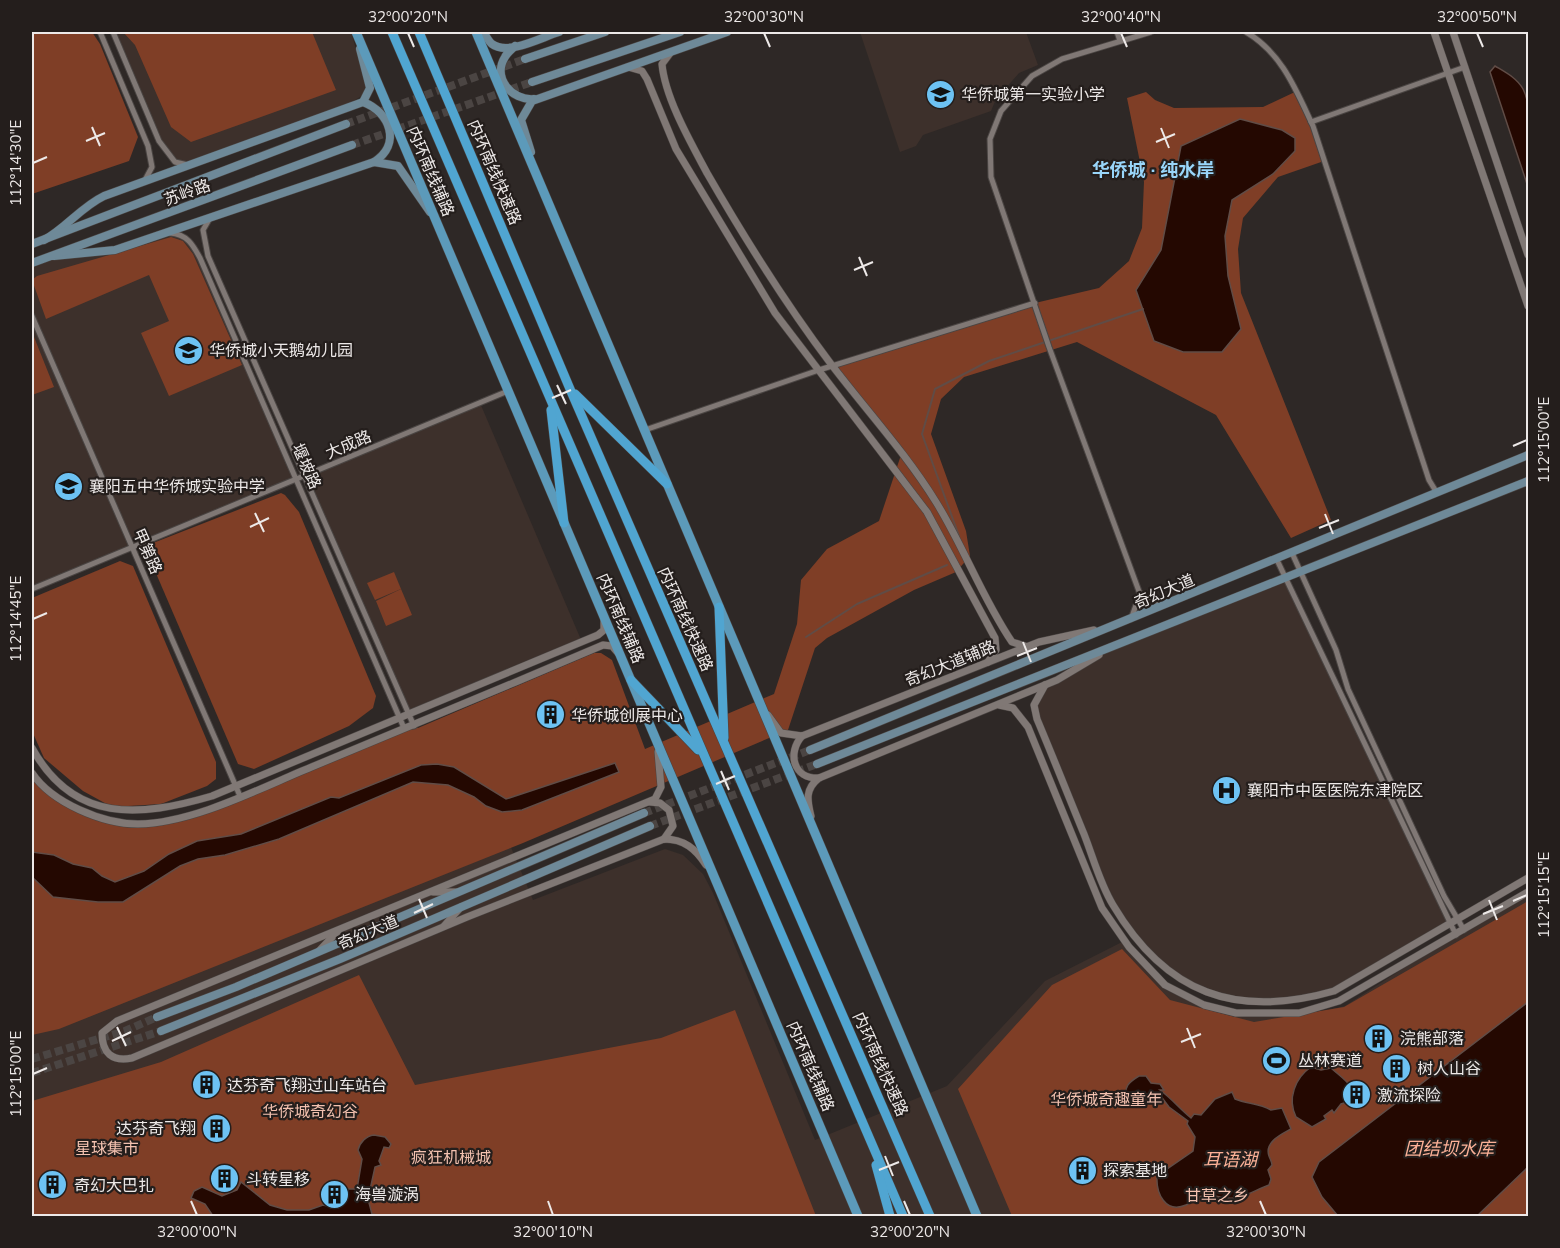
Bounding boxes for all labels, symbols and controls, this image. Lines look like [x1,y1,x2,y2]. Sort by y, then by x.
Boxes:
text: 32°00'20"N [368,7,448,26]
text: 32°00'30"N [724,7,804,26]
text: 32°00'40"N [1081,7,1161,26]
text: 32°00'50"N [1437,7,1517,26]
school or university icon: 华侨城第一实验小学 [924,78,956,110]
place label: 华侨城第一实验小学 [961,84,1105,104]
street label: 内环南线快速路 [464,117,526,227]
text: 112°14'30"E [6,120,25,206]
street label: 内环南线辅路 [403,123,459,219]
district label: 华侨城 · 纯水岸 [1092,158,1214,181]
street label: 苏岭路 [161,174,213,210]
school or university icon: 华侨城小天鹅幼儿园 [172,334,204,366]
place label: 华侨城小天鹅幼儿园 [209,340,353,360]
text: 112°15'00"E [1534,397,1553,483]
street label: 大成路 [322,425,374,463]
street label: 堰坡路 [288,440,326,492]
school or university icon: 襄阳五中华侨城实验中学 [52,470,84,502]
place label: 襄阳五中华侨城实验中学 [89,476,265,496]
street label: 甲第路 [129,525,167,577]
street label: 内环南线快速路 [654,564,718,674]
street label: 奇幻大道 [1131,569,1197,613]
street label: 内环南线辅路 [593,570,649,666]
text: 112°14'45"E [6,576,25,662]
street label: 奇幻大道辅路 [902,636,998,690]
building icon: 华侨城创展中心 [534,699,566,731]
place label: 华侨城创展中心 [571,705,683,725]
hospital icon: 襄阳市中医医院东津院区 [1210,774,1242,806]
place label: 襄阳市中医医院东津院区 [1247,780,1423,800]
text: 112°15'15"E [1534,852,1553,938]
street label: 奇幻大道 [335,910,401,954]
street label: 内环南线快速路 [849,1009,913,1119]
street label: 内环南线辅路 [783,1018,839,1114]
building icon: 浣熊部落 [1363,1022,1395,1054]
place label: 浣熊部落 [1400,1028,1464,1048]
text: 112°15'00"E [6,1031,25,1117]
sports icon: 丛林赛道 [1261,1044,1293,1076]
place label: 丛林赛道 [1298,1050,1362,1070]
building icon: 树人山谷 [1380,1052,1412,1084]
place label: 树人山谷 [1417,1058,1481,1078]
building icon: 达芬奇飞翔过山车站台 [190,1069,222,1101]
place label: 达芬奇飞翔过山车站台 [227,1075,387,1095]
building icon: 激流探险 [1340,1079,1372,1111]
place label: 激流探险 [1377,1085,1441,1105]
park label: 华侨城奇趣童年 [1050,1089,1162,1109]
park label: 华侨城奇幻谷 [262,1101,358,1121]
building icon: 达芬奇飞翔 [201,1112,233,1144]
place label: 达芬奇飞翔 [116,1118,196,1138]
water label: 团结坝水库 [1404,1137,1497,1160]
park label: 星球集市 [75,1138,139,1158]
park label: 疯狂机械城 [411,1147,491,1167]
water label: 耳语湖 [1203,1148,1260,1171]
building icon: 探索基地 [1066,1154,1098,1186]
place label: 探索基地 [1103,1160,1167,1180]
building icon: 斗转星移 [209,1163,241,1195]
building icon: 奇幻大巴扎 [37,1169,69,1201]
place label: 斗转星移 [246,1169,310,1189]
place label: 奇幻大巴扎 [74,1175,154,1195]
building icon: 海兽漩涡 [318,1178,350,1210]
place label: 海兽漩涡 [355,1184,419,1204]
park label: 甘草之乡 [1185,1185,1249,1205]
text: 32°00'00"N [157,1222,237,1241]
text: 32°00'10"N [513,1222,593,1241]
text: 32°00'20"N [870,1222,950,1241]
text: 32°00'30"N [1226,1222,1306,1241]

